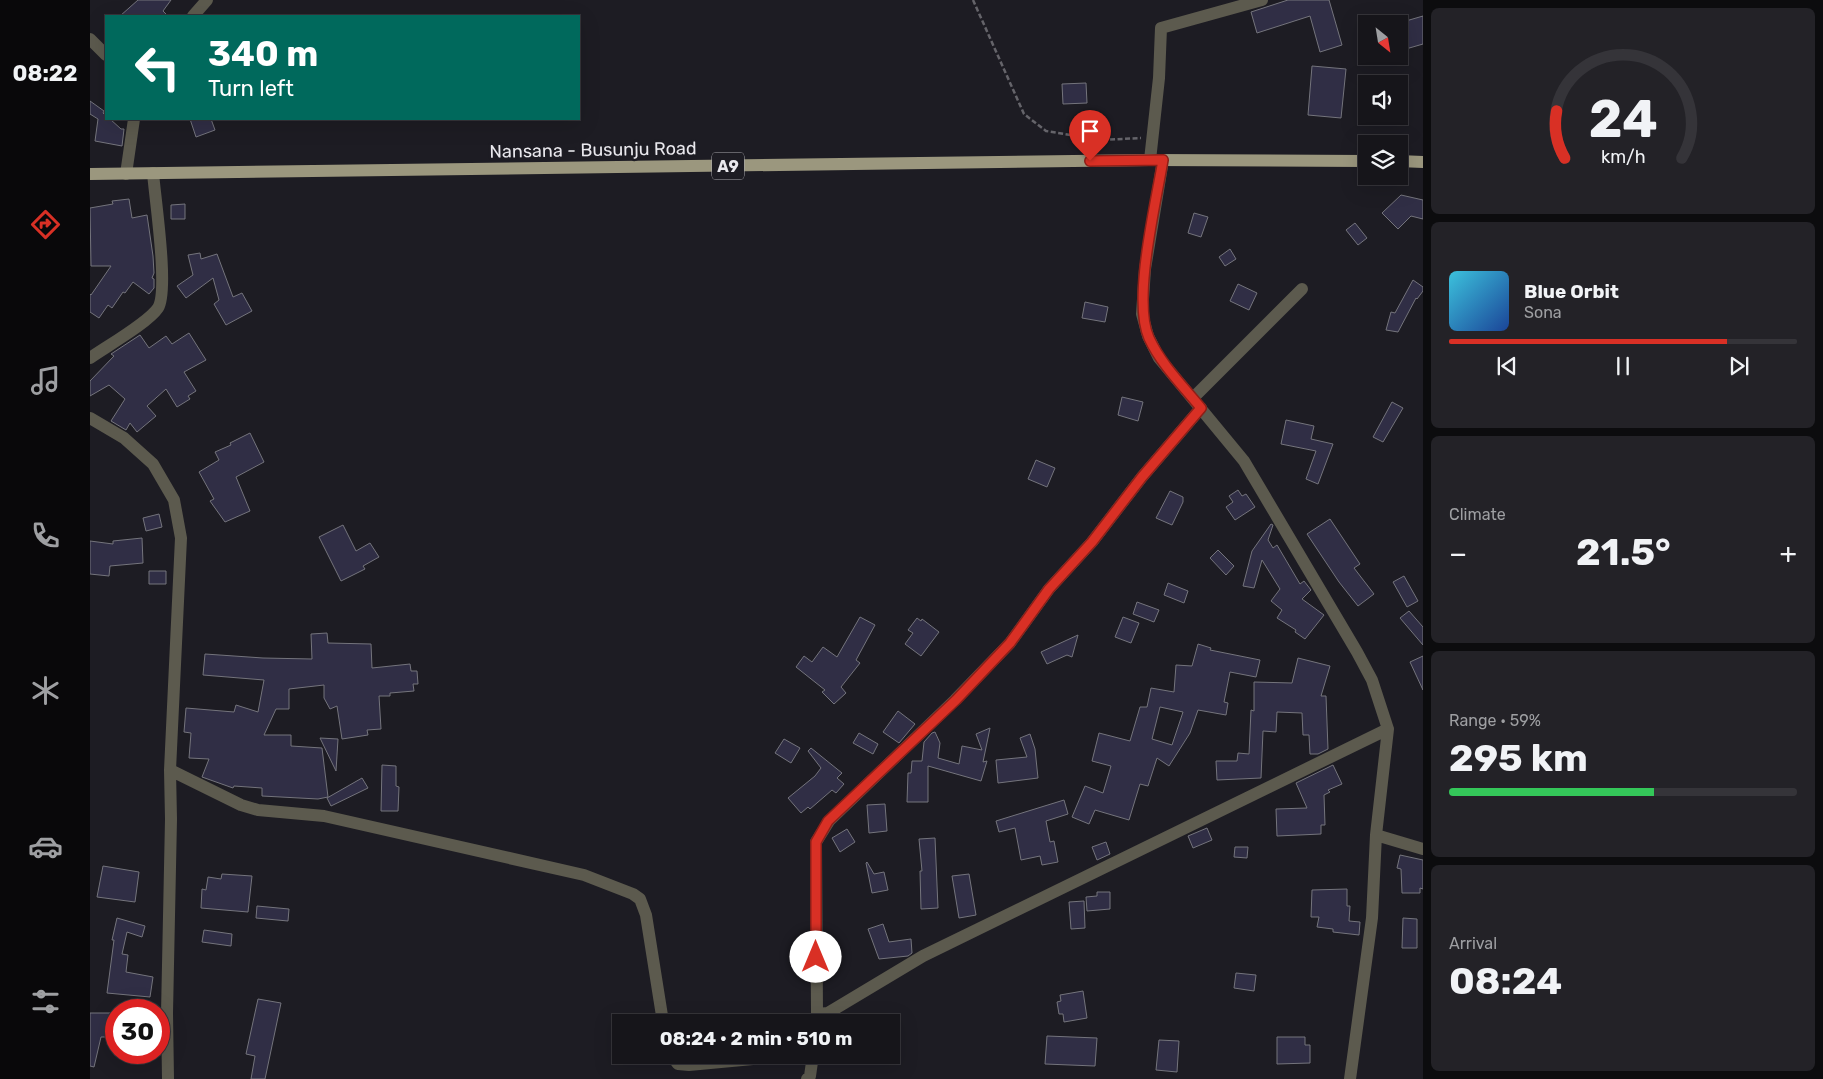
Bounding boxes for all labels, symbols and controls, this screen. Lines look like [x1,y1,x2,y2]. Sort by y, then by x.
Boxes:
north arrow [1358,15,1408,65]
map controls [1358,15,1408,185]
text: 340 m [208,33,318,75]
icon: left [125,35,190,100]
text: 08:22 [13,60,77,87]
text: Turn left [208,75,294,102]
button: sound [1358,75,1408,125]
text: 24 [1588,88,1658,150]
pin [1069,110,1111,161]
icon: arrive [1076,117,1104,145]
button: layers [1358,135,1408,185]
street label: Nansana - Busunju Road [489,137,697,163]
text: km/h [1601,146,1645,167]
road number: A9 [712,153,744,180]
icon: directions [28,207,63,242]
text: Blue Orbit [1524,280,1619,303]
text: Sona [1524,303,1562,322]
icon: previous [1493,352,1521,380]
icon: pause [1609,352,1637,380]
icon: next [1725,352,1753,380]
icon: music [28,363,63,398]
text: Climate [1449,505,1506,524]
icon: phone [28,518,63,553]
text: 21.5° [1576,529,1671,575]
text: − [1449,537,1467,570]
text: + [1780,537,1797,570]
icon: climate [28,673,63,708]
text: Range · 59% [1449,711,1541,730]
text: 295 km [1449,735,1588,781]
icon: car [28,829,63,864]
position arrow [789,930,841,982]
text: Arrival [1449,934,1497,953]
text: 08:24 [1449,958,1562,1004]
icon: filters [28,984,63,1019]
speed limit sign: 30 [105,999,170,1064]
text: 08:24 · 2 min · 510 m [660,1027,852,1050]

